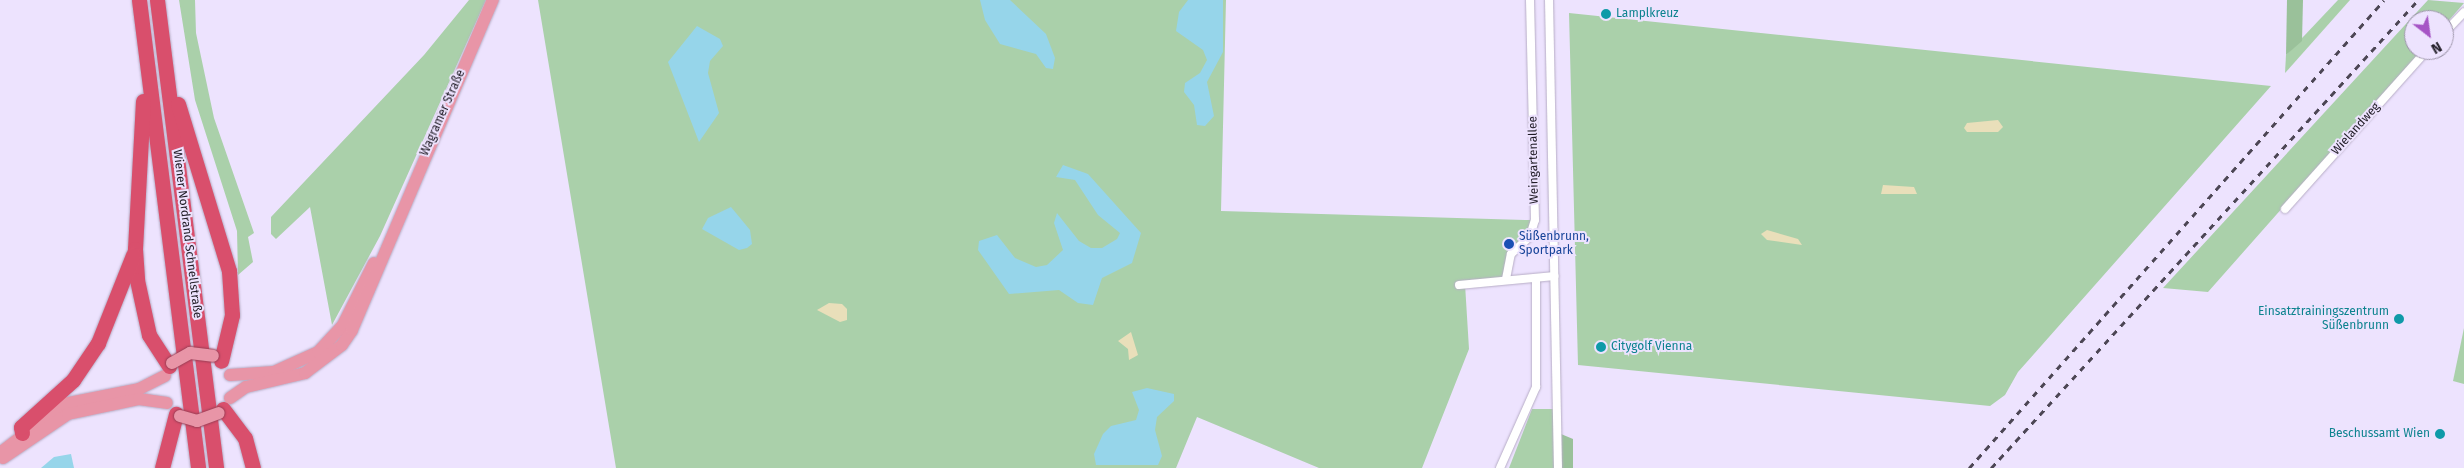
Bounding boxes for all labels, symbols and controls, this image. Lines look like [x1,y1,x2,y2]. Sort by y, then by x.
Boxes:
place label: Lamplkreuz [1616,7,1678,21]
marker: Lamplkreuz [1600,8,1612,20]
north arrow [2404,10,2454,60]
text: N [2428,38,2445,57]
street label: Wagramer Straße [418,68,468,158]
street label: Wielandweg [2329,100,2383,158]
street label: Weingartenallee [1526,116,1542,204]
street label: Wiener Nordrand Schnellstraße [169,149,205,319]
place label: Süßenbrunn, Sportpark [1519,230,1589,258]
marker: Süßenbrunn, Sportpark [1503,238,1515,250]
place label: Einsatztrainingszentrum Süßenbrunn [2258,305,2389,333]
marker: Einsatztrainingszentrum Süßenbrunn [2393,313,2405,325]
place label: Citygolf Vienna [1611,340,1692,354]
marker: Citygolf Vienna [1595,341,1607,353]
place label: Beschussamt Wien [2329,427,2430,441]
marker: Beschussamt Wien [2434,428,2446,440]

